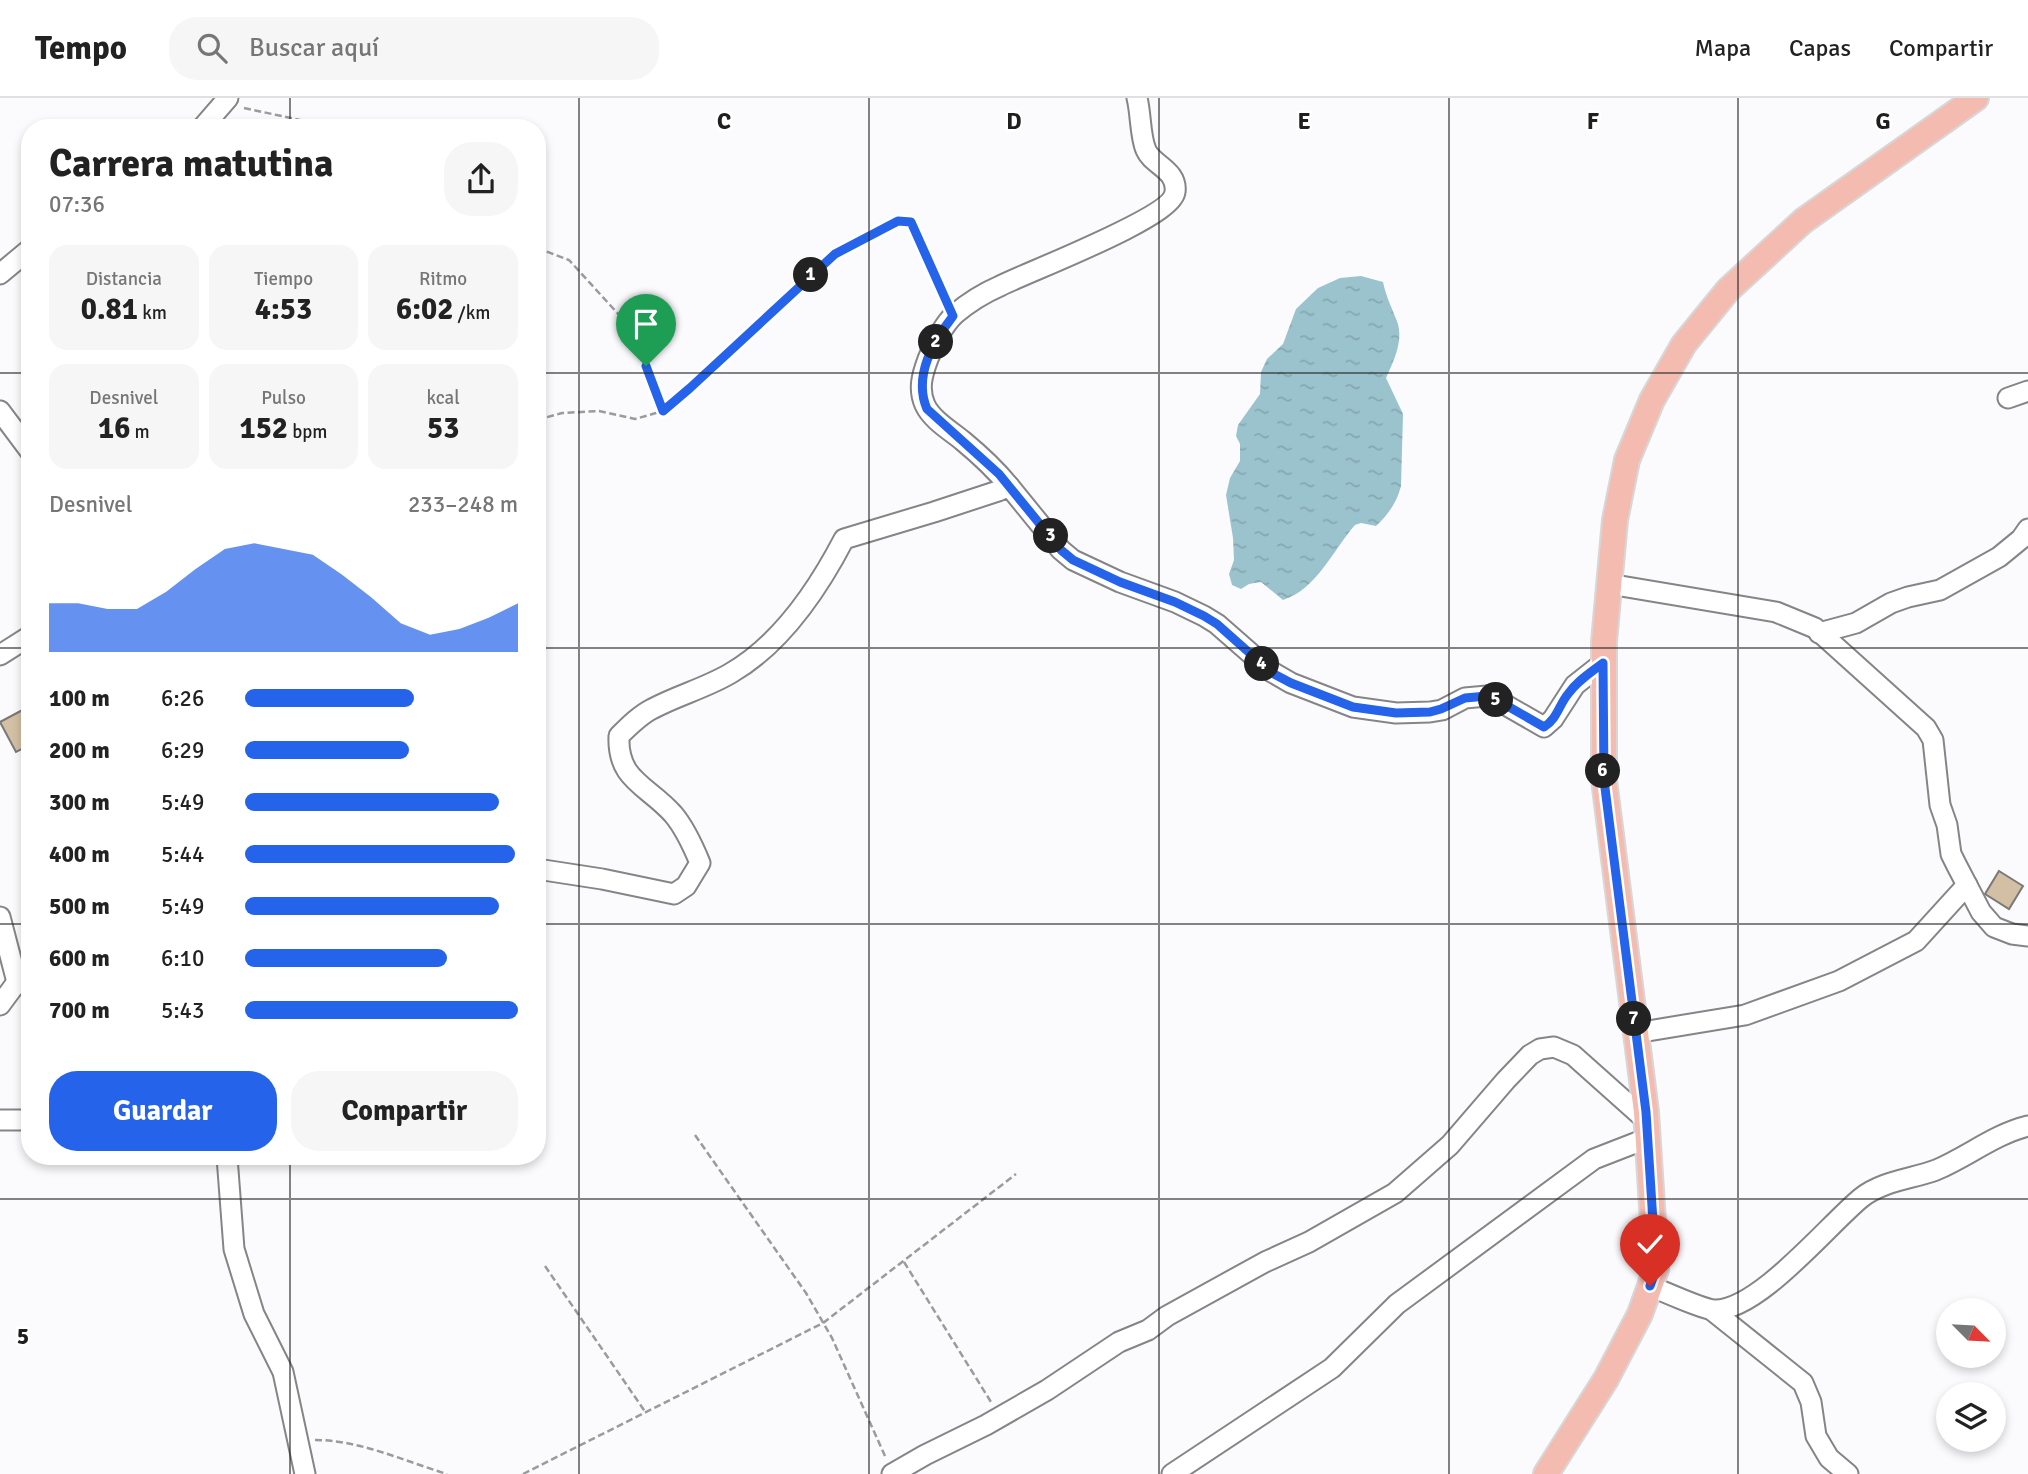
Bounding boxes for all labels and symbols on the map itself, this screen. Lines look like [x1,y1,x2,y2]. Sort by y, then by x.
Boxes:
text: C [717,107,731,136]
text: D [1006,107,1022,136]
text: E [1297,107,1311,136]
text: F [1587,107,1599,136]
text: G [1875,107,1891,136]
pin: 1 [794,258,828,292]
pin [616,294,676,366]
pin: 2 [918,324,954,360]
pin: 3 [1034,518,1068,554]
pin: 4 [1244,646,1280,682]
pin: 5 [1478,682,1514,718]
pin: 6 [1586,754,1620,788]
pin: 7 [1616,1002,1652,1037]
pin [1620,1214,1680,1286]
north arrow [1936,1298,2006,1368]
text: 5 [17,1322,29,1351]

